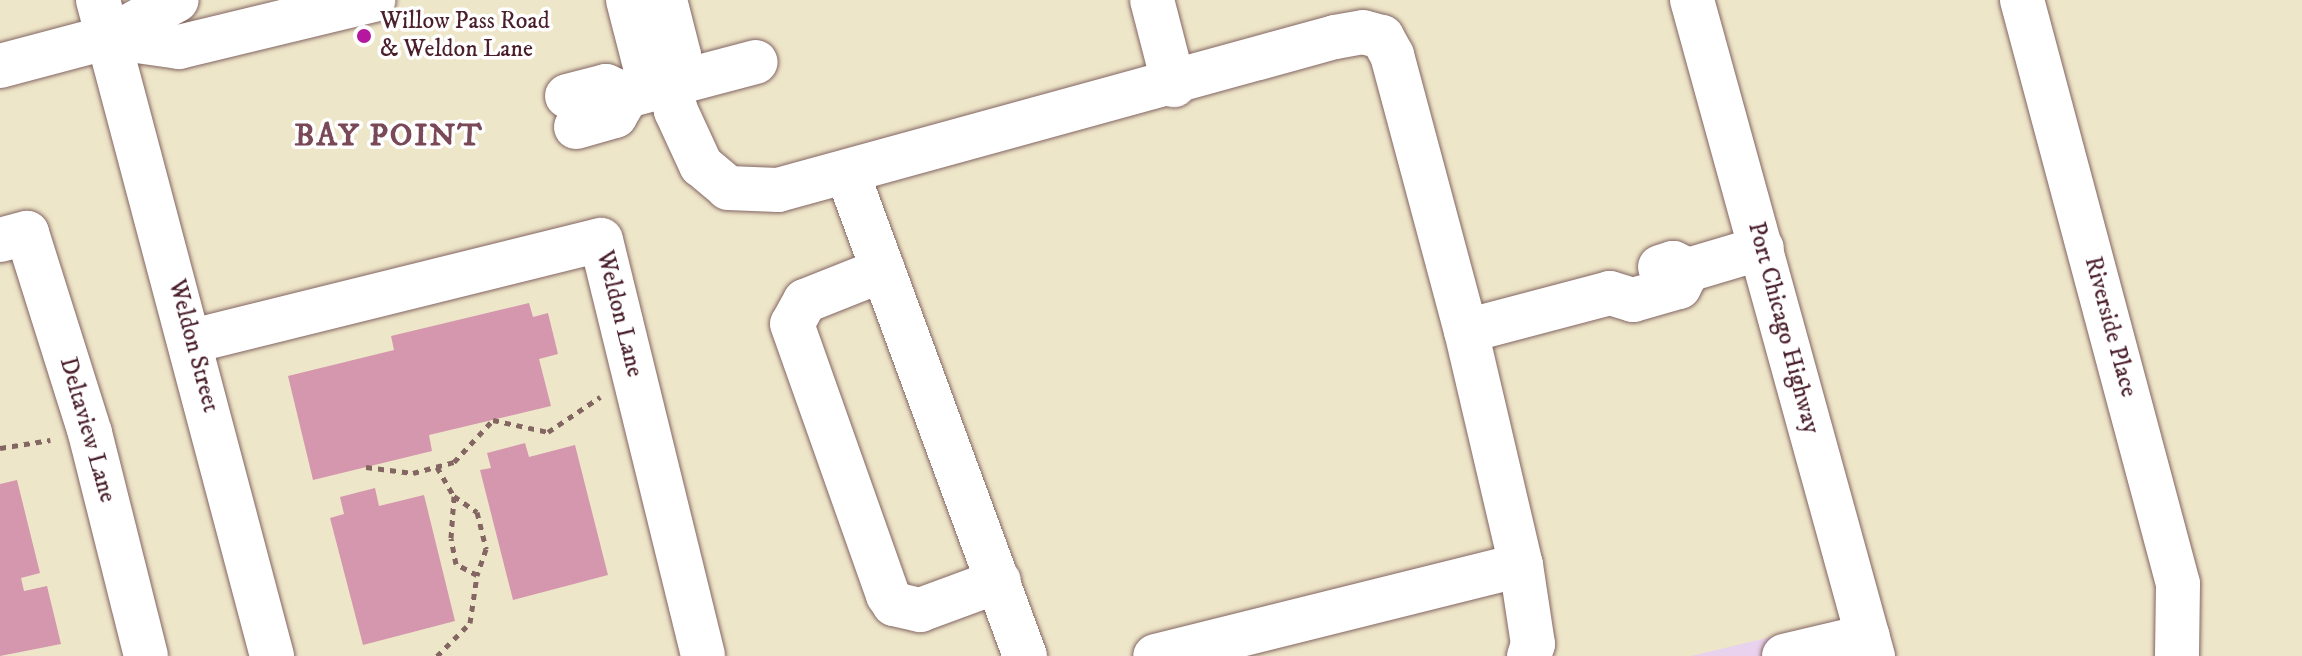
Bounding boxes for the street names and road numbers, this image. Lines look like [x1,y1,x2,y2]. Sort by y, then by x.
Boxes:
street label: Port Chicago Highway [1741,219,1825,437]
street label: Weldon Lane [589,248,649,380]
street label: Riverside Place [2077,254,2143,400]
street label: Weldon Street [161,277,225,415]
street label: Deltaview Lane [53,354,121,506]

